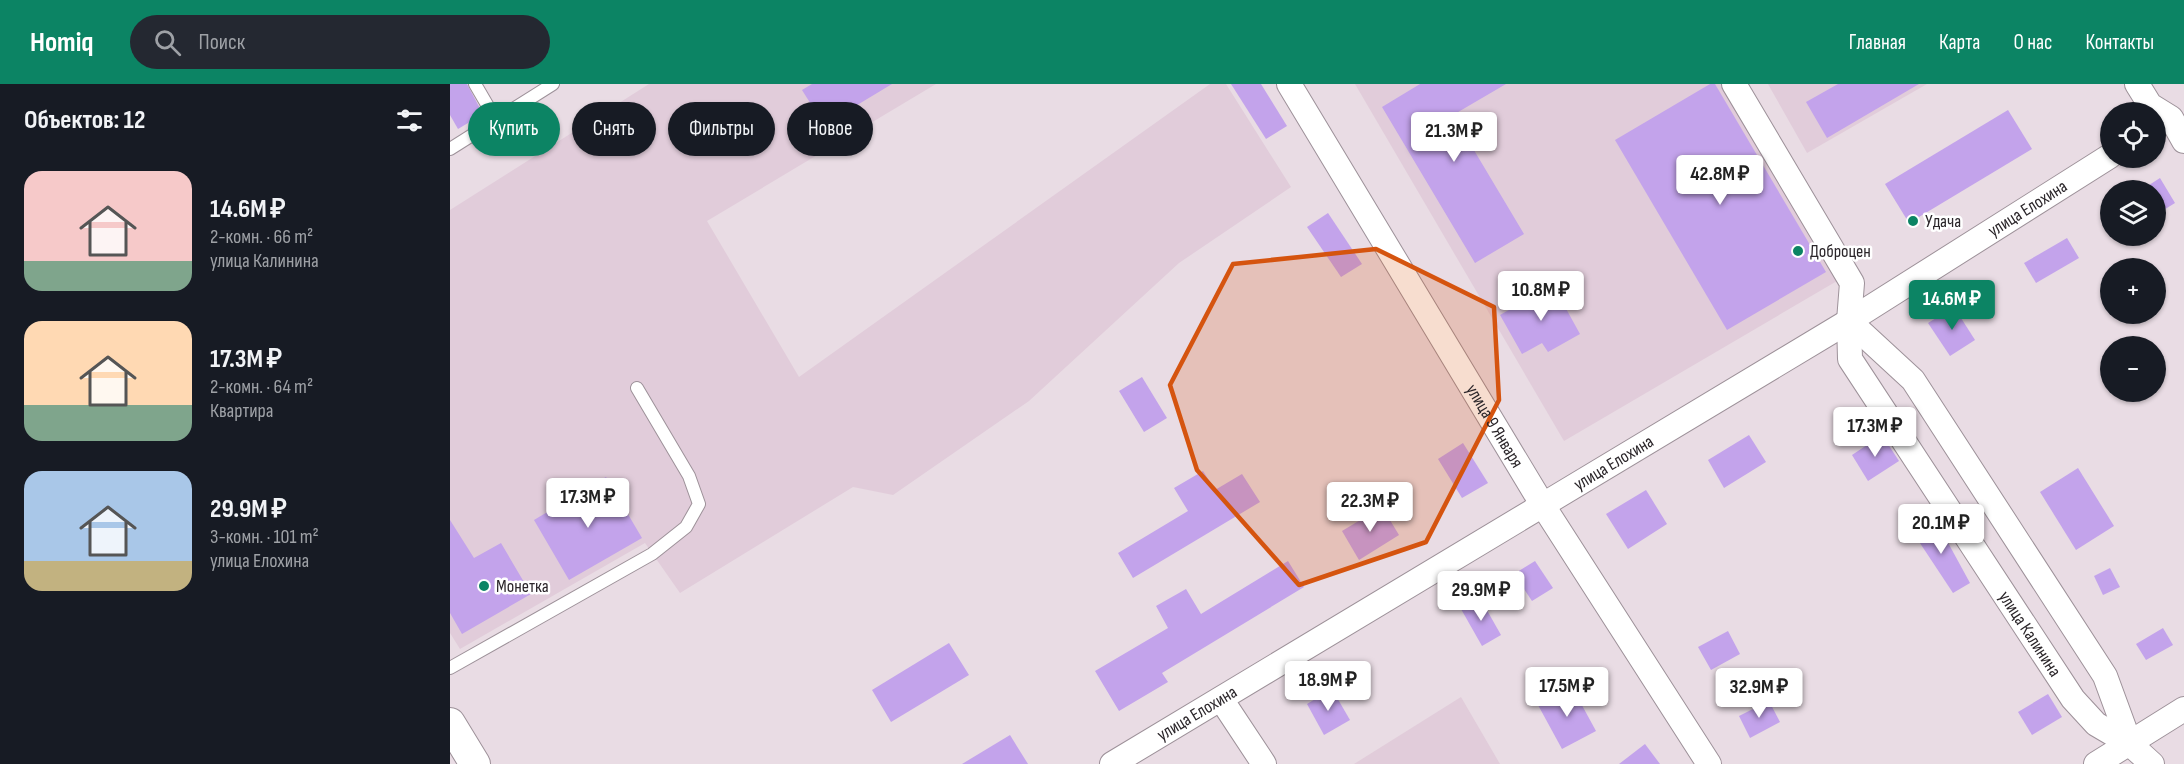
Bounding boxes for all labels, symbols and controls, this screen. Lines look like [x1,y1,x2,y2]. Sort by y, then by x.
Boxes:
search box [130,15,550,69]
text: Homiq [30,26,94,59]
icon: search [151,26,184,59]
text: Поиск [199,29,245,56]
text: Главная [1849,30,1906,55]
text: Карта [1939,30,1980,55]
text: О нас [2013,30,2052,55]
text: Контакты [2085,30,2154,55]
chip: Купить [468,102,560,156]
chip: Снять [572,102,656,156]
chip: Фильтры [668,102,775,156]
chip: Новое [787,102,873,156]
map controls [2100,102,2166,402]
button: locate [2100,102,2166,168]
icon: filters [393,104,426,137]
text: Объектов: 12 [24,105,145,136]
pin: 21.3M ₽ [1399,112,1509,163]
text: 21.3M ₽ [1425,119,1483,143]
pin: 42.8M ₽ [1665,155,1775,206]
text: 42.8M ₽ [1690,162,1750,186]
street label: улица Елохина [1984,175,2071,241]
button: layers [2100,180,2166,246]
text: 14.6M ₽ [210,194,286,225]
icon: home [72,195,144,267]
place label: Удача [1925,211,1961,232]
marker: Удача [1906,214,1920,228]
text: 2-комн. · 66 m² [210,225,313,249]
place label: Доброцен [1810,241,1871,262]
marker: Доброцен [1791,244,1805,258]
text: улица Калинина [210,249,319,273]
button: + [2100,258,2166,324]
pin: 10.8M ₽ [1486,271,1596,322]
text: 10.8M ₽ [1512,278,1570,302]
pin: 14.6M ₽ [1897,280,2007,331]
text: 14.6M ₽ [1923,287,1981,311]
button: − [2100,336,2166,402]
text: 17.3M ₽ [210,344,282,375]
icon: home [72,345,144,417]
text: 2-комн. · 64 m² [210,375,313,399]
street label: улица 9 Января [1462,380,1528,471]
text: Квартира [210,399,274,423]
pin: 17.3M ₽ [1820,407,1930,458]
text: 17.3M ₽ [1847,414,1903,438]
street label: улица Елохина [1570,431,1657,495]
pin: 17.3M ₽ [533,478,643,529]
pin: 22.3M ₽ [1315,482,1425,533]
text: 17.3M ₽ [560,485,616,509]
text: 22.3M ₽ [1341,489,1399,513]
text: 29.9M ₽ [210,494,287,525]
icon: home [72,495,144,567]
pin: 20.1M ₽ [1886,504,1996,555]
text: 20.1M ₽ [1912,511,1970,535]
text: 3-комн. · 101 m² [210,525,319,549]
text: улица Елохина [210,549,309,573]
pin: 29.9M ₽ [1426,571,1536,622]
place label: Монетка [496,576,549,597]
text: 29.9M ₽ [1451,578,1511,602]
marker: Монетка [477,579,491,593]
street label: улица Калинина [1995,587,2066,680]
pin: 18.9M ₽ [1273,661,1383,712]
pin: 17.5M ₽ [1512,667,1622,718]
text: 18.9M ₽ [1299,668,1357,692]
pin: 32.9M ₽ [1704,668,1814,719]
text: 17.5M ₽ [1539,674,1595,698]
text: 32.9M ₽ [1730,675,1788,699]
street label: улица Елохина [1153,681,1241,745]

